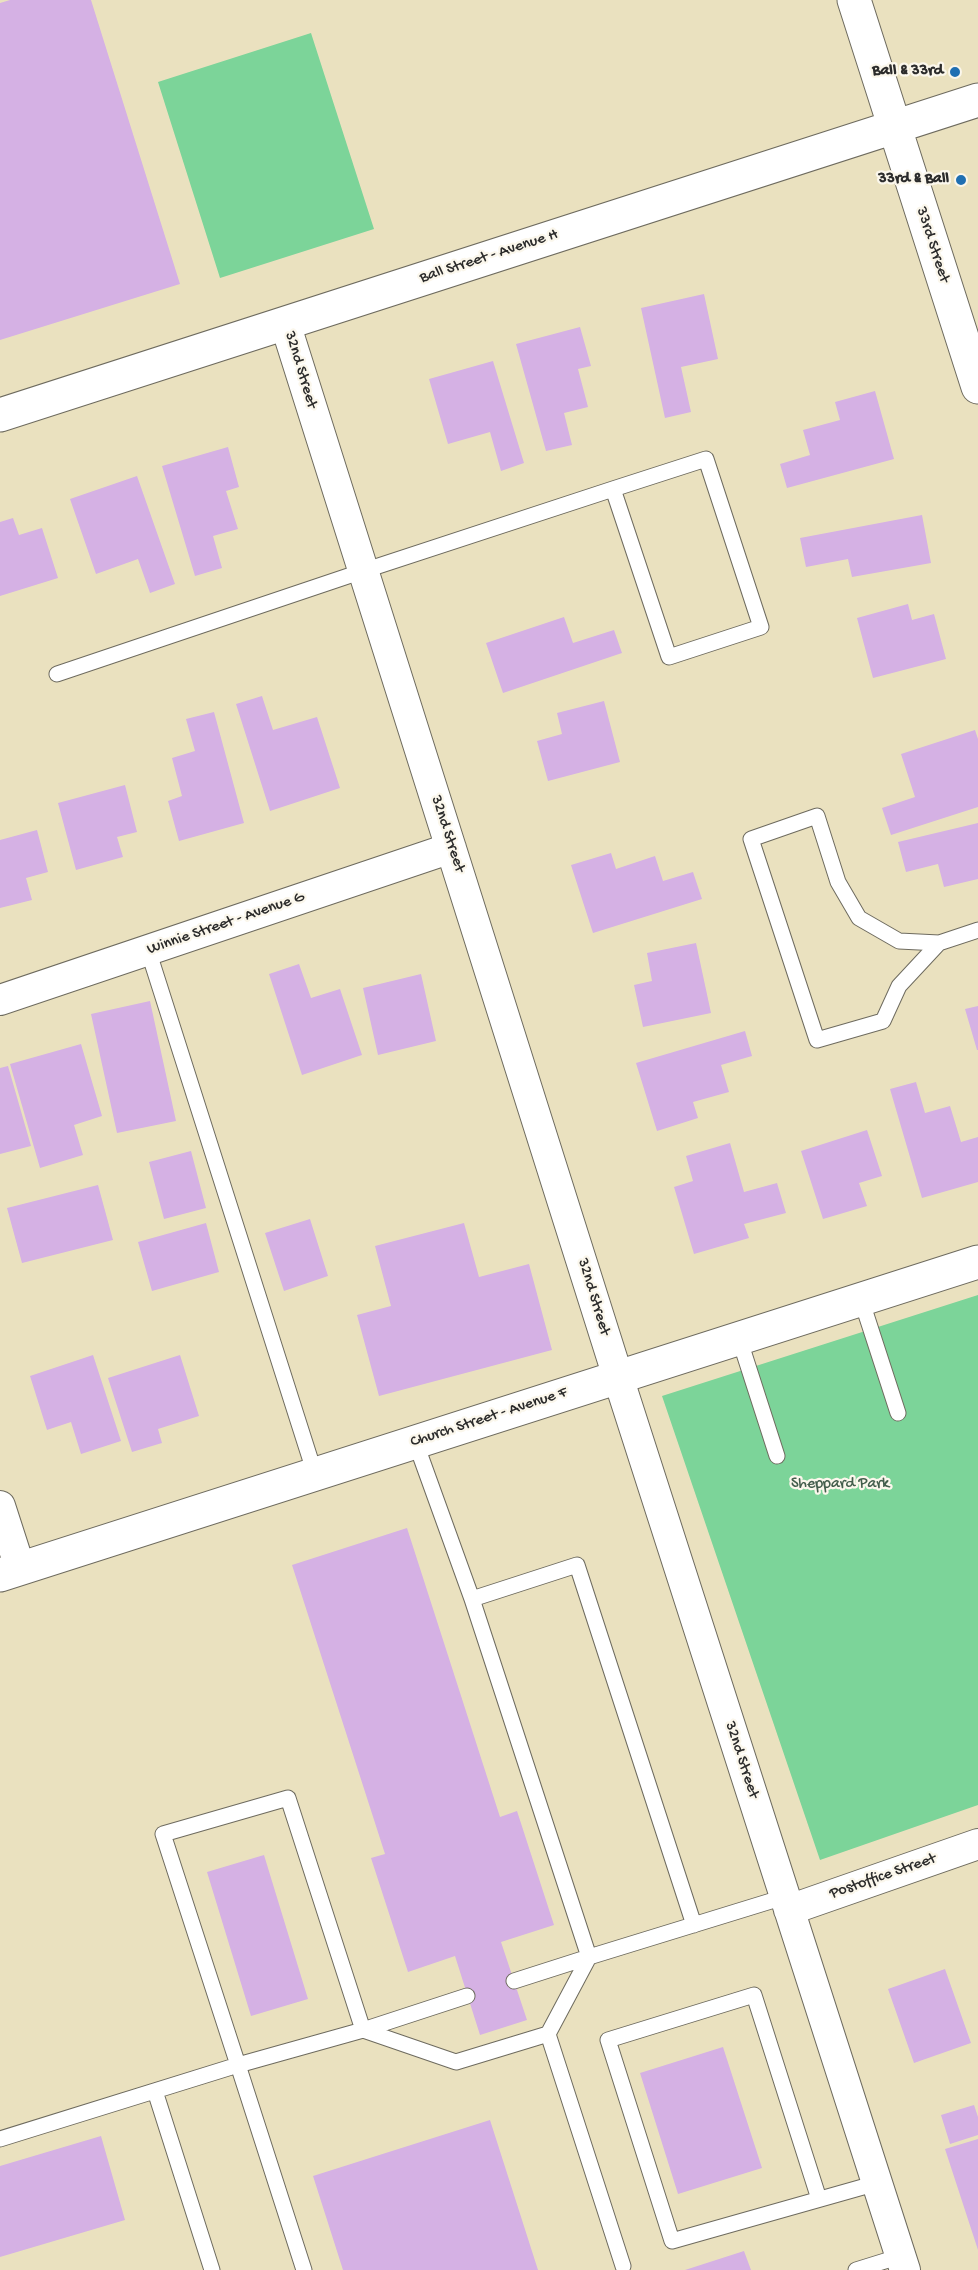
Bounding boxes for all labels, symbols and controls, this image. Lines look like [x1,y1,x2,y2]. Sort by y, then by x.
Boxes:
place label: Ball & 33rd [872,62,943,82]
marker: Ball & 33rd [948,65,962,79]
place label: 33rd & Ball [878,170,949,190]
marker: 33rd & Ball [954,173,968,187]
street label: 33rd Street [911,205,953,285]
street label: Ball Street - Avenue H [417,226,561,288]
street label: 32nd Street [279,329,321,411]
street label: 32nd Street [426,793,468,875]
street label: Winnie Street - Avenue G [145,888,307,960]
street label: 32nd Street [572,1256,614,1338]
street label: Church Street - Avenue F [408,1384,570,1452]
park label: Sheppard Park [791,1475,889,1495]
street label: 32nd Street [720,1719,762,1801]
street label: Postoffice Street [827,1850,939,1904]

